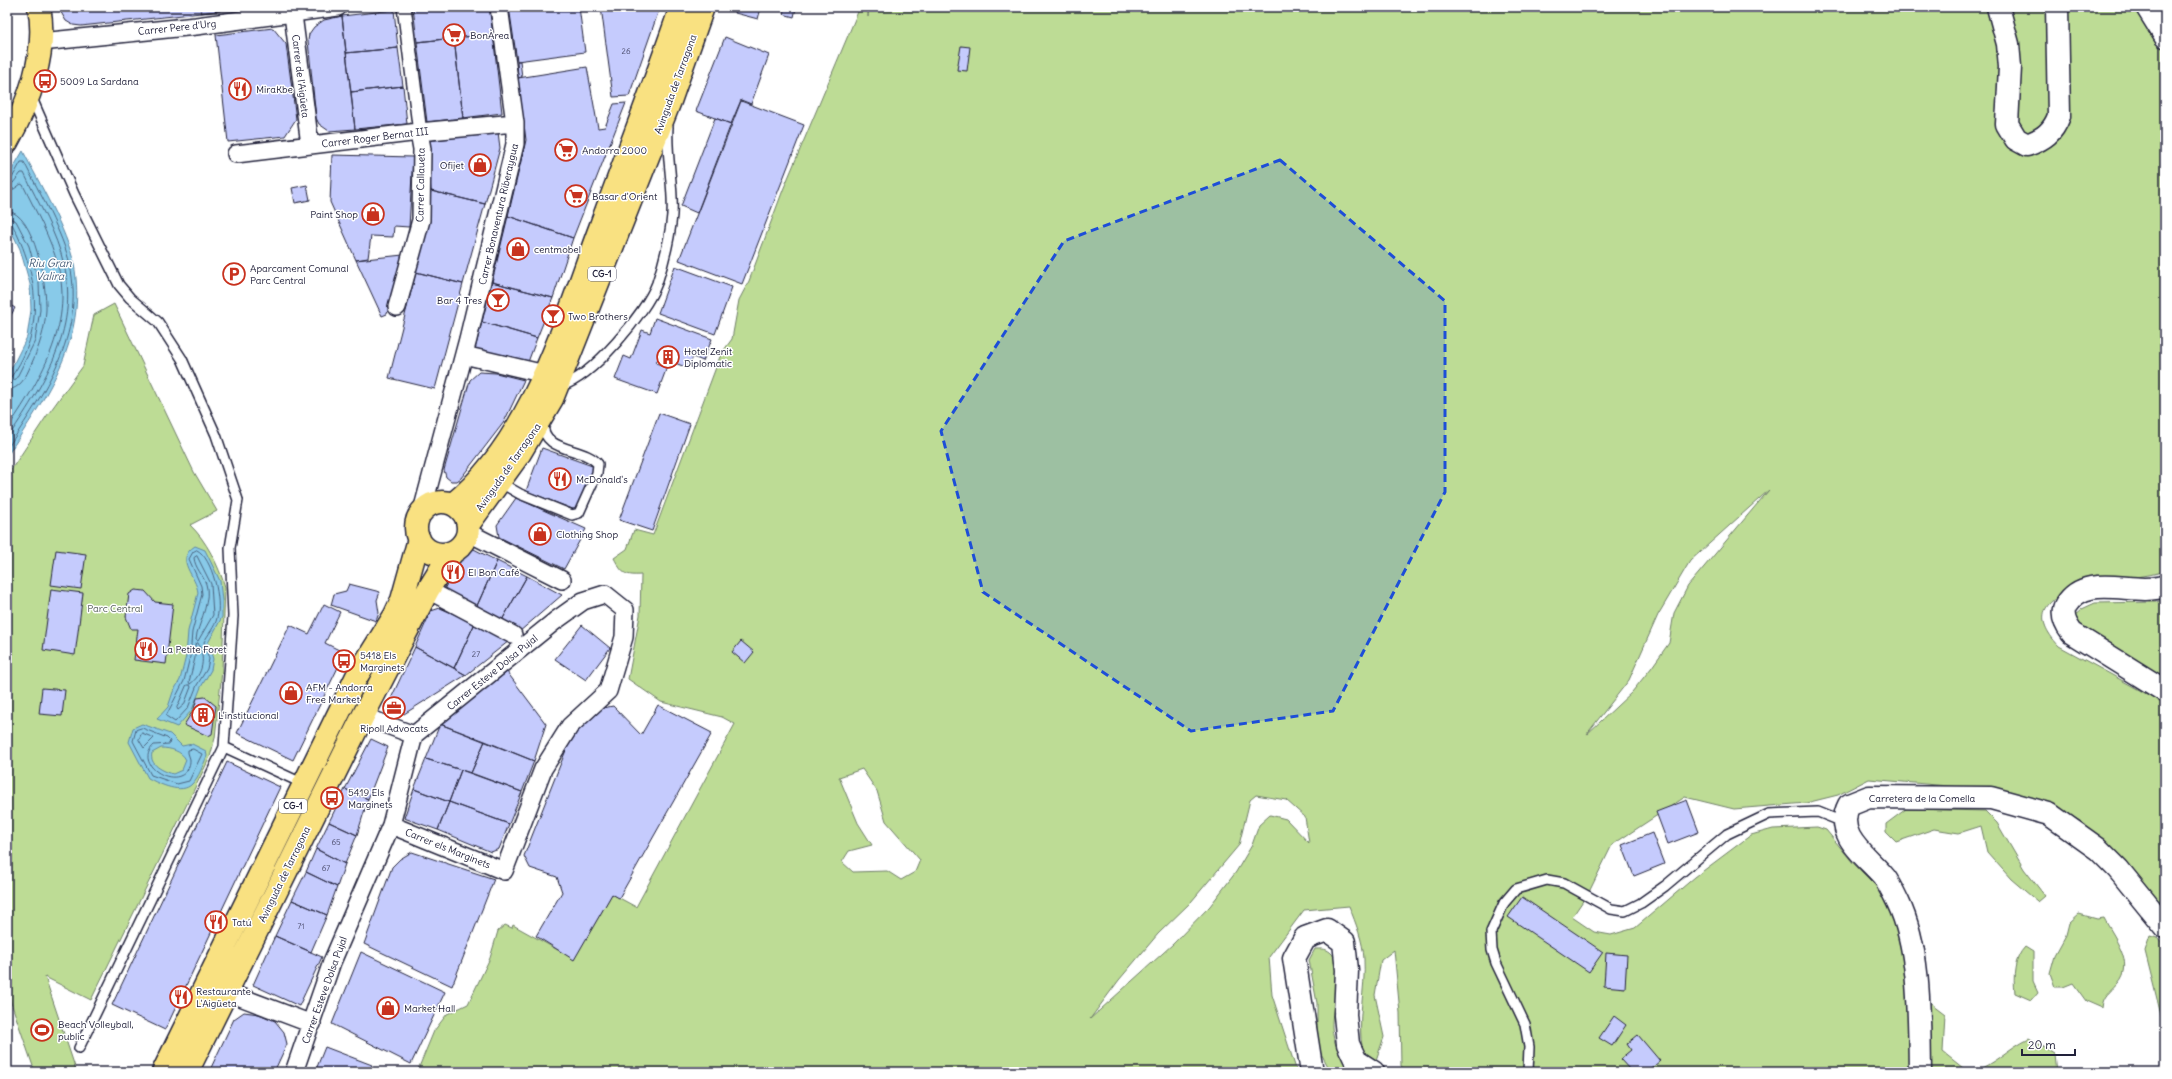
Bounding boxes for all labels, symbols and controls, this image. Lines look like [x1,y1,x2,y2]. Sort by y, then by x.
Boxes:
street label: Carrer Pere d'Urg [137,17,217,38]
supermarket icon: BonÀrea [441,22,467,48]
place label: BonÀrea [470,29,510,42]
street label: Avinguda de Tarragona [651,32,700,136]
street label: Carrer de l'Aigüeta [289,34,312,119]
house number: 26 [622,46,631,56]
bus stop icon: 5009 La Sardana [32,68,58,94]
place label: 5009 La Sardana [60,75,139,88]
restaurant icon: MiraKbe [227,76,253,102]
place label: MiraKbe [256,83,293,96]
street label: Carrer Roger Bernat III [321,124,429,151]
supermarket icon: Andorra 2000 [553,137,579,163]
street label: Carrer Bonaventura Riberaygua [476,142,521,286]
place label: Andorra 2000 [582,144,647,157]
street label: Carrer Callaueta [413,147,428,222]
shop icon: Ofijet [467,152,493,178]
place label: Ofijet [440,159,465,172]
supermarket icon: Basar d'Orient [563,183,589,209]
place label: Basar d'Orient [592,190,658,203]
shop icon: Paint Shop [360,201,386,227]
place label: Paint Shop [310,208,358,221]
shop icon: centmobel [505,236,531,262]
place label: centmobel [534,243,581,256]
water label: Riu Gran Valira [28,256,72,283]
parking icon: Aparcament Comunal Parc Central [221,261,247,287]
place label: Aparcament Comunal Parc Central [250,262,349,287]
road number: CG-1 [588,267,616,281]
bar icon: Bar 4 Tres [485,287,511,313]
place label: Bar 4 Tres [437,294,482,307]
bar icon: Two Brothers [540,303,566,329]
place label: Two Brothers [568,310,628,323]
building icon: Hotel Zenit Diplomatic [655,344,681,370]
place label: Hotel Zenit Diplomatic [684,345,733,370]
street label: Avinguda de Tarragona [473,420,544,514]
restaurant icon: McDonald's [547,466,573,492]
place label: McDonald's [576,473,628,486]
shop icon: Clothing Shop [527,521,553,547]
place label: Clothing Shop [556,528,618,541]
restaurant icon: El Bon Café [440,559,466,585]
place label: El Bon Café [468,566,519,579]
park label: Parc Central [87,602,143,615]
street label: Carrer Esteve Dolsa Pujal [444,632,540,713]
restaurant icon: La Petite Foret [133,636,159,662]
place label: La Petite Foret [162,643,227,656]
bus stop icon: 5418 Els Marginets [331,648,357,674]
place label: 5418 Els Marginets [360,649,405,674]
house number: 27 [472,649,480,659]
shop icon: AFM - Andorra Free Market [278,680,304,706]
place label: AFM - Andorra Free Market [306,681,373,706]
office icon: Ripoll Advocats [381,695,407,721]
building icon: L’institucional [190,702,216,728]
place label: L’institucional [218,709,279,722]
place label: Ripoll Advocats [360,722,429,735]
bus stop icon: 5419 Els Marginets [319,785,345,811]
place label: 5419 Els Marginets [348,786,393,811]
street label: Carretera de la Comella [1869,792,1976,805]
road number: CG-1 [279,799,307,813]
street label: Avinguda de Tarragona [256,824,313,924]
street label: Carrer els Marginets [403,825,493,872]
house number: 65 [331,837,341,847]
house number: 67 [322,863,330,873]
restaurant icon: Tatú [203,909,229,935]
place label: Tatú [232,916,252,929]
house number: 71 [297,921,305,931]
street label: Carrer Esteve Dolsa Pujal [299,935,350,1046]
restaurant icon: Restaurante L'Aigüeta [168,984,194,1010]
place label: Restaurante L'Aigüeta [196,985,251,1010]
shop icon: Market Hall [375,995,401,1021]
place label: Market Hall [404,1002,455,1015]
sports icon: Beach Volleyball, public [29,1017,55,1043]
place label: Beach Volleyball, public [58,1018,134,1043]
scale bar [2022,1031,2075,1057]
text: 20 m [2028,1037,2056,1052]

